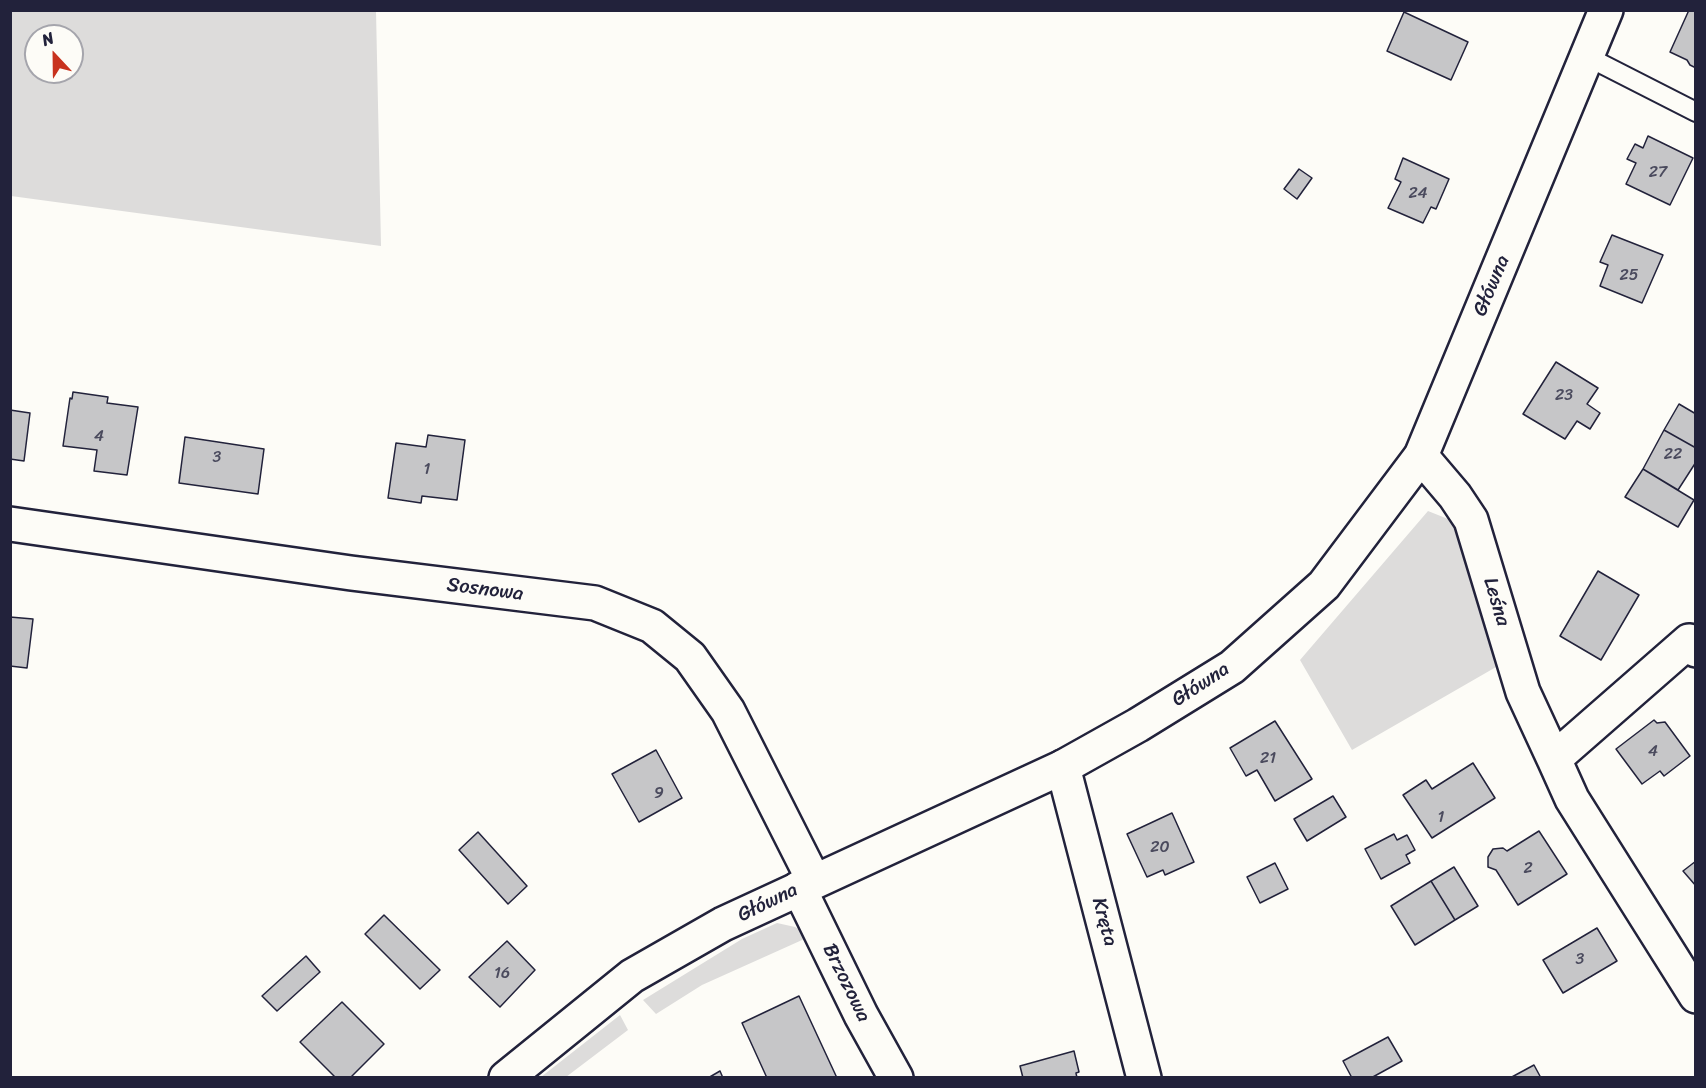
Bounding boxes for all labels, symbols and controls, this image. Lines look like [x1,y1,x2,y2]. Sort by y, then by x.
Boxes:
text: N [37,23,58,54]
north arrow [24,24,84,84]
house number: 27 [1649,163,1667,183]
house number: 24 [1408,184,1428,204]
street label: Główna [1468,252,1516,320]
house number: 25 [1619,266,1639,286]
house number: 23 [1555,386,1573,406]
house number: 4 [94,427,104,447]
house number: 22 [1664,445,1682,465]
house number: 3 [213,448,221,468]
house number: 1 [424,460,430,480]
street label: Sosnowa [445,573,525,607]
street label: Leśna [1477,575,1515,629]
street label: Główna [1168,658,1234,712]
house number: 4 [1648,742,1658,762]
house number: 21 [1260,749,1276,769]
house number: 9 [654,784,664,804]
house number: 1 [1438,808,1444,828]
house number: 20 [1150,838,1170,858]
house number: 2 [1523,859,1533,879]
street label: Główna [734,878,802,928]
street label: Kręta [1086,895,1122,949]
street label: Brzozowa [817,940,875,1026]
house number: 3 [1576,950,1584,970]
house number: 16 [494,964,510,984]

